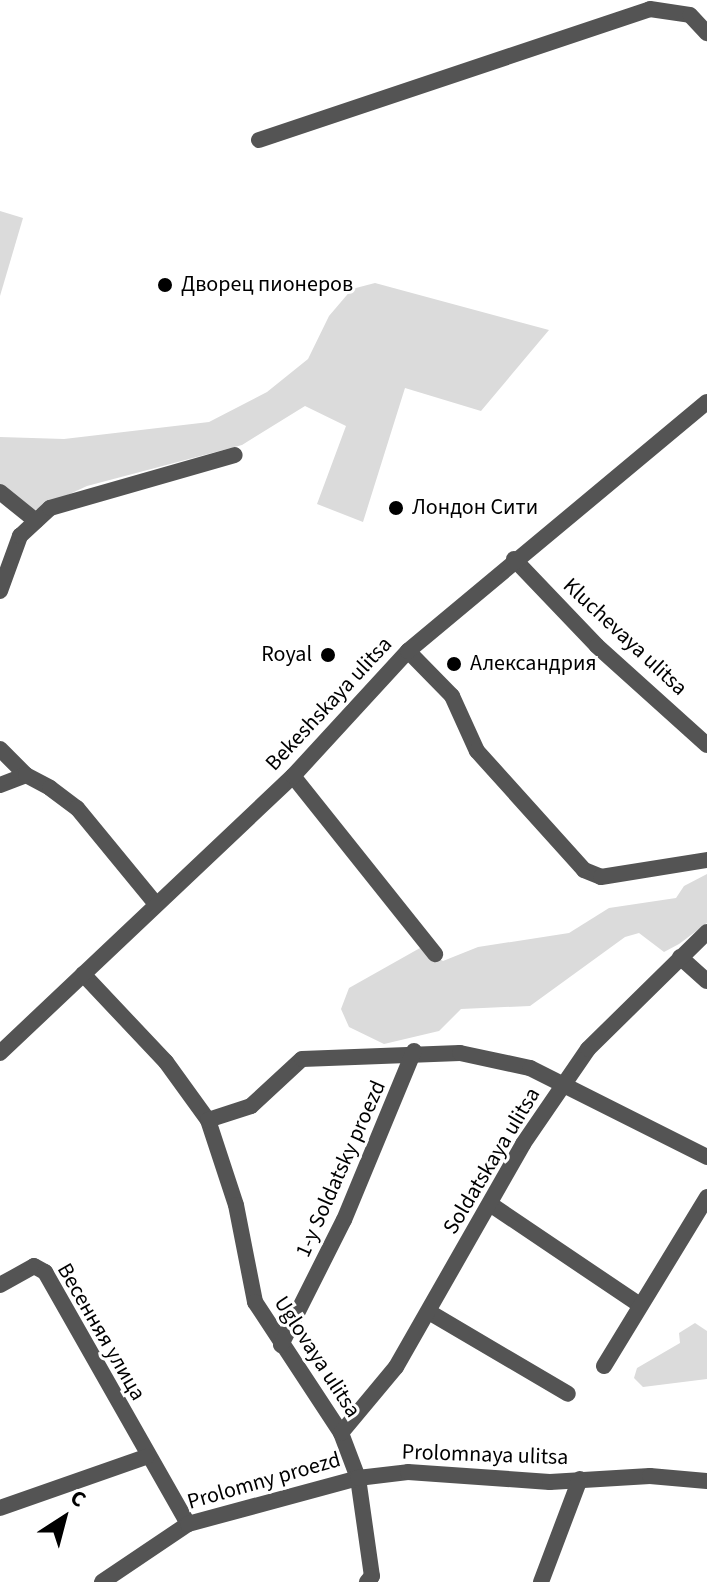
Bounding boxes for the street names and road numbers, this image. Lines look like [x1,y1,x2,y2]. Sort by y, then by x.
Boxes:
street label: Kluchevaya ulitsa [557,573,693,701]
street label: Bekeshskaya ulitsa [260,632,398,776]
street label: 1-y Soldatsky proezd [290,1077,392,1261]
street label: Soldatskaya ulitsa [438,1083,546,1239]
street label: Весенняя улица [51,1259,151,1405]
street label: Uglovaya ulitsa [268,1291,366,1423]
street label: Prolomnaya ulitsa [401,1439,569,1471]
street label: Prolomny proezd [184,1447,344,1515]

